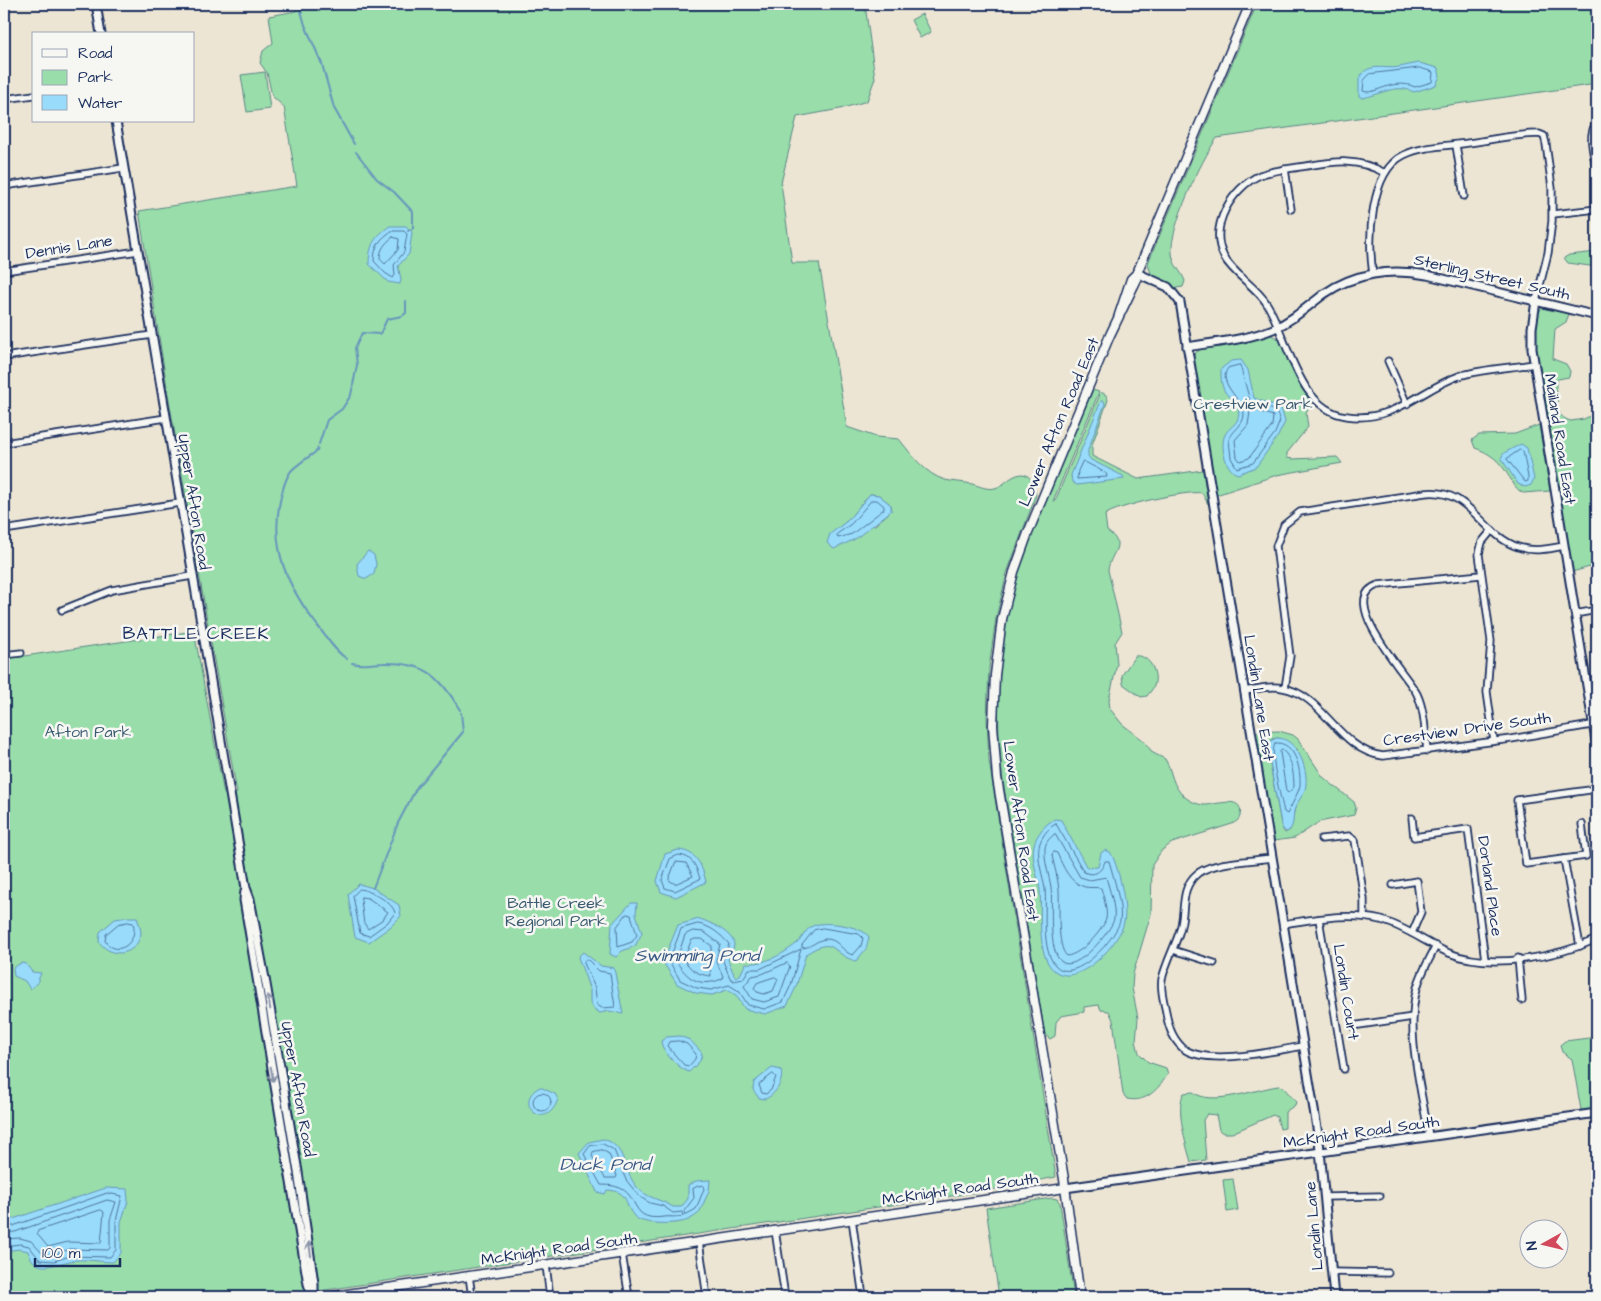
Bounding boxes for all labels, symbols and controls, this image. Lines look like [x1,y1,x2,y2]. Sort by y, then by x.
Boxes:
legend [32,32,195,122]
text: Road [78,43,113,64]
text: Park [78,67,113,88]
text: Water [78,93,122,114]
street label: Dennis Lane [24,229,114,265]
street label: Sterling Street South [1412,248,1572,307]
street label: Lower Afton Road East [1013,334,1105,510]
street label: Mailand Road East [1539,372,1581,507]
park label: Crestview Park [1193,393,1313,415]
street label: Upper Afton Road [172,433,216,571]
district label: BATTLE CREEK [123,621,269,646]
street label: Londin Lane East [1238,633,1280,763]
street label: Crestview Drive South [1382,706,1552,752]
park label: Afton Park [45,721,131,743]
street label: Lower Afton Road East [997,739,1045,923]
street label: Dorland Place [1472,834,1508,938]
park label: Battle Creek Regional Park [505,892,607,933]
street label: Londin Court [1328,942,1365,1042]
water label: Swimming Pond [635,943,763,969]
one-way arrow [264,995,274,1011]
street label: Upper Afton Road [275,1020,321,1158]
one-way arrow [268,1066,278,1082]
street label: McKnight Road South [1282,1110,1441,1155]
water label: Duck Pond [560,1152,654,1177]
street label: McKnight Road South [881,1167,1040,1212]
street label: Londin Lane [1299,1180,1329,1271]
north arrow [1518,1218,1568,1268]
street label: McKnight Road South [480,1227,639,1272]
scale bar [35,1236,120,1268]
text: N [1522,1240,1543,1251]
one-way arrow [304,1241,314,1257]
text: 100 m [42,1243,81,1264]

